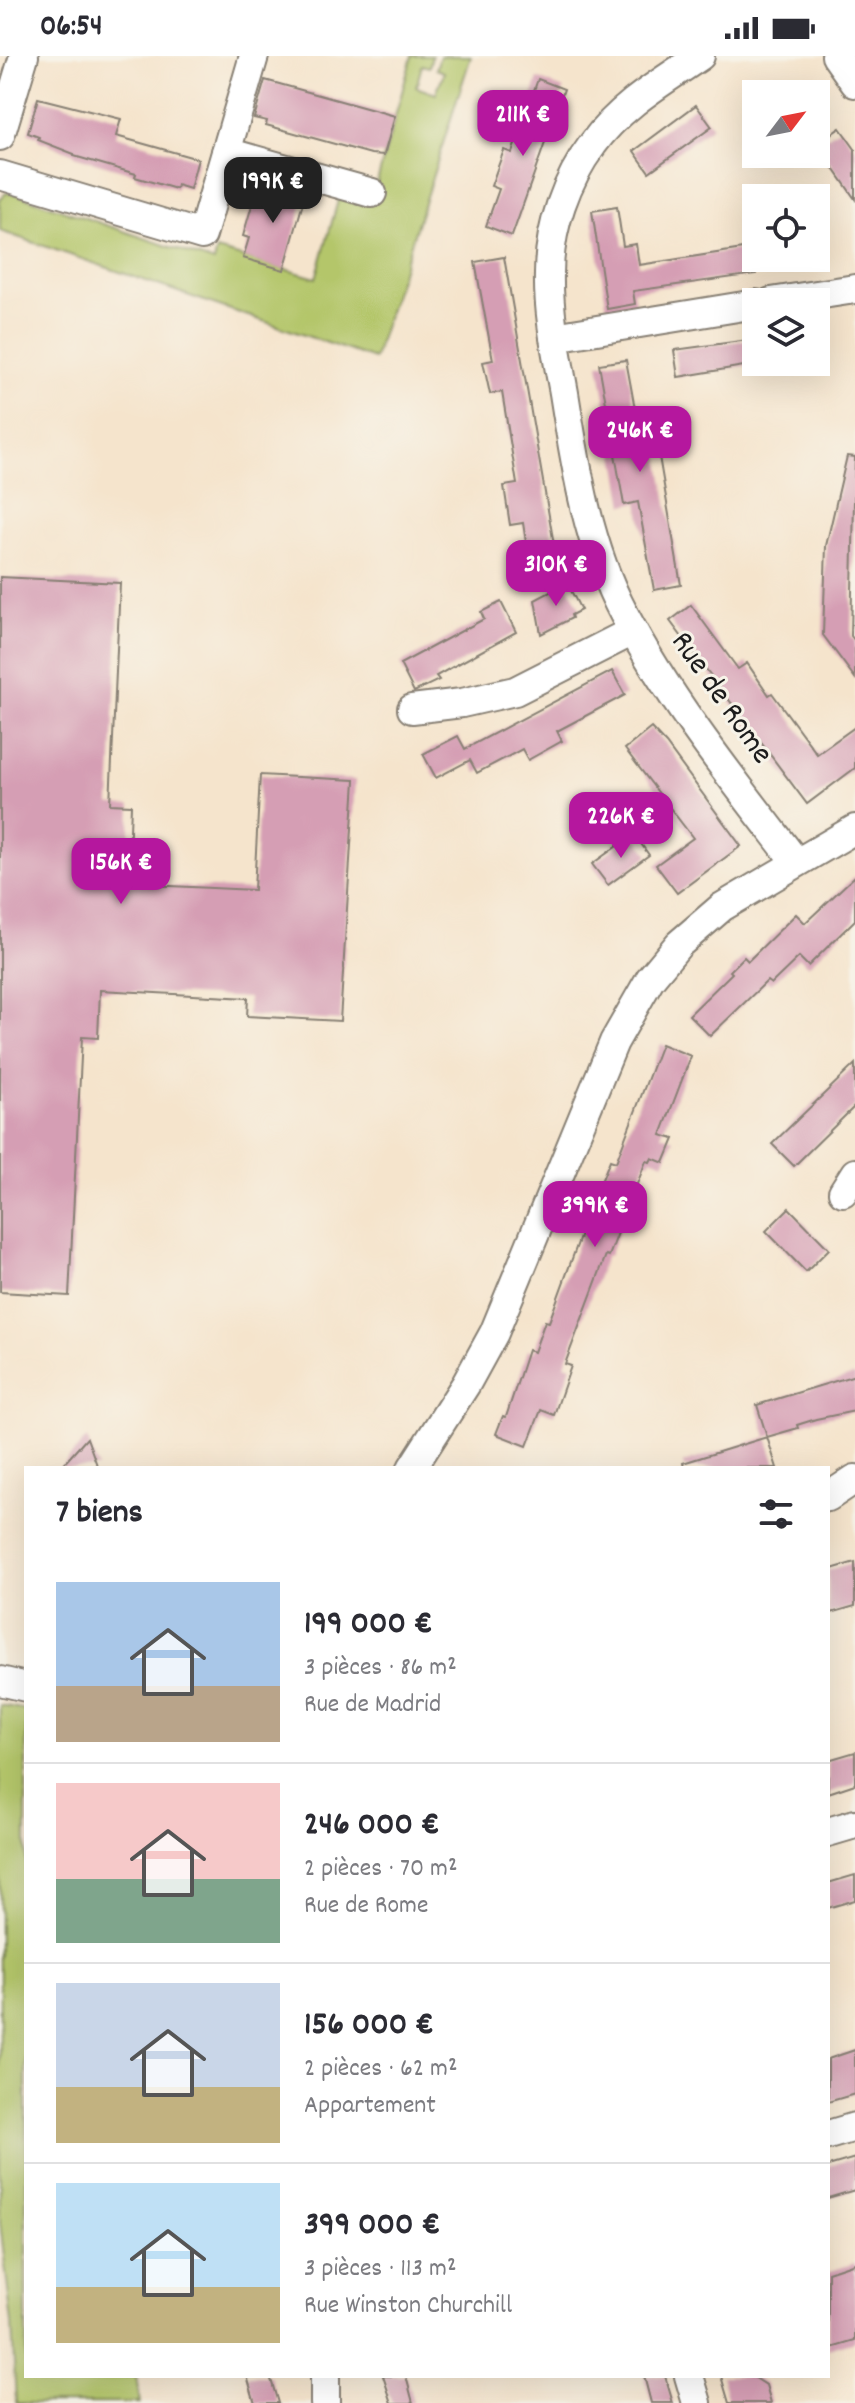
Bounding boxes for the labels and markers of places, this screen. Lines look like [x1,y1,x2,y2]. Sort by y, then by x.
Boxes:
pin: 211K € [458,90,588,158]
pin: 199K € [208,157,338,225]
pin: 246K € [575,406,705,474]
pin: 310K € [491,540,621,608]
pin: 226K € [556,792,686,860]
pin: 156K € [56,838,186,906]
pin: 399K € [530,1181,660,1249]

